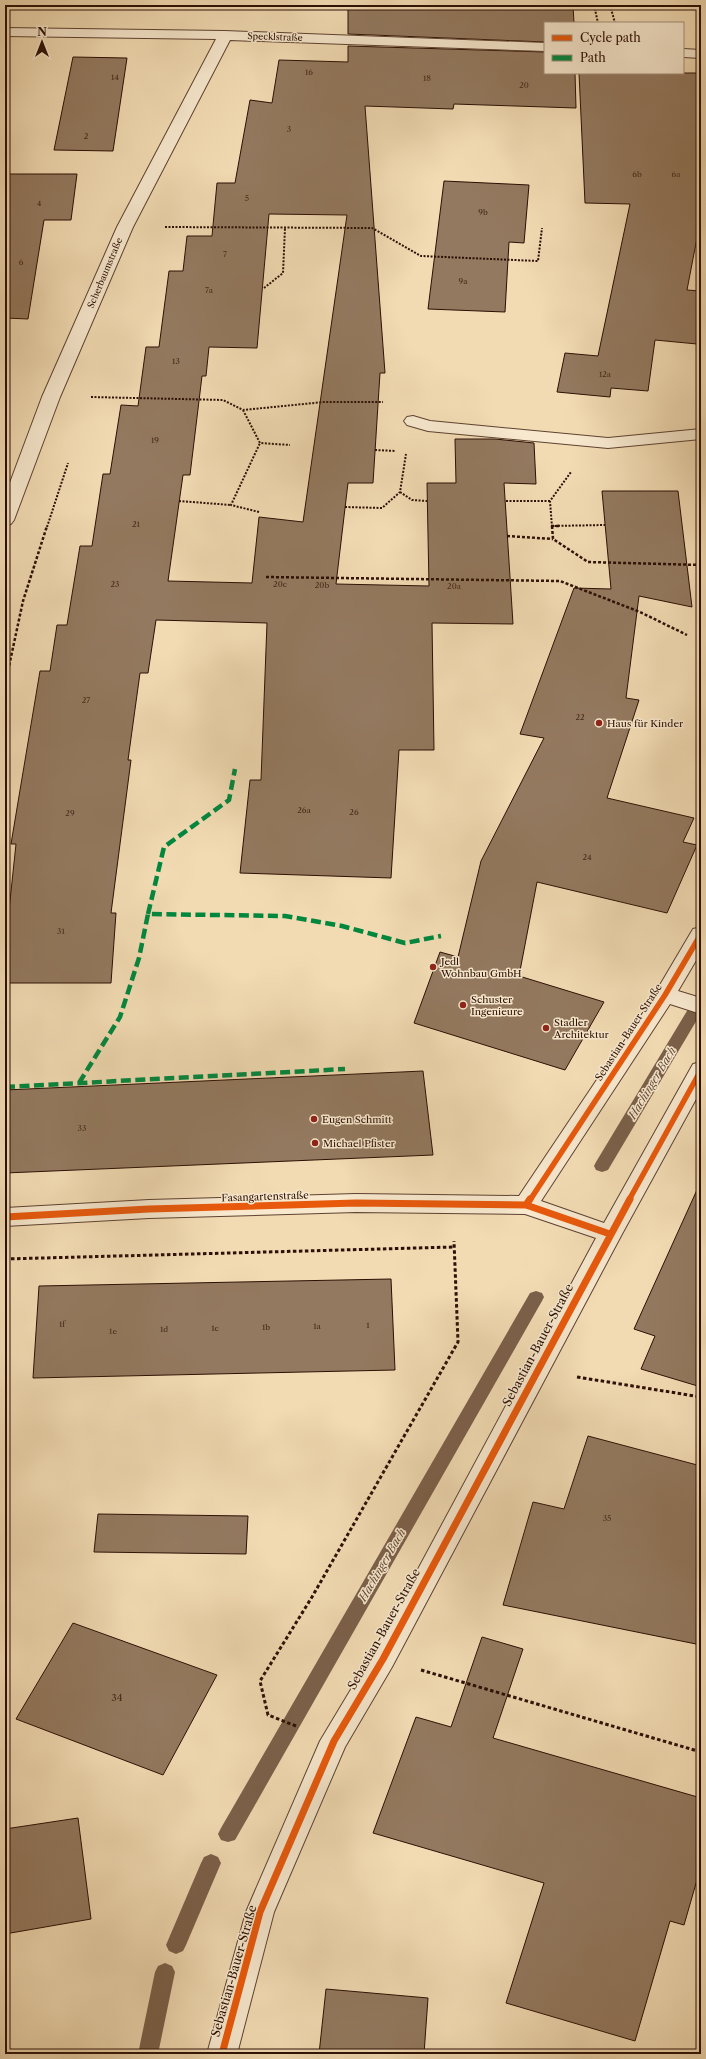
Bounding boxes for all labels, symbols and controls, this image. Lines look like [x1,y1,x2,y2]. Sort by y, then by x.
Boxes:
north arrow [22,22,62,62]
legend [544,22,684,74]
text: N [37,25,47,39]
street label: Specklstraße [247,30,303,43]
text: Cycle path [580,30,641,45]
text: Path [580,50,606,65]
house number: 16 [305,67,313,77]
house number: 14 [111,72,119,82]
house number: 18 [423,73,431,83]
house number: 20 [519,80,529,90]
house number: 3 [287,124,291,134]
house number: 2 [84,131,89,141]
house number: 6b [632,169,642,179]
house number: 6a [672,169,681,179]
house number: 5 [245,193,249,203]
house number: 4 [37,198,42,208]
house number: 9b [478,207,488,217]
street label: Scherbaumstraße [85,236,124,310]
house number: 7 [223,249,227,259]
house number: 6 [19,257,24,267]
house number: 9a [459,276,468,286]
house number: 7a [205,285,214,295]
house number: 13 [172,356,180,366]
house number: 12a [599,369,612,379]
house number: 19 [151,435,159,445]
house number: 21 [132,519,141,529]
house number: 23 [110,579,120,589]
house number: 20c [273,579,287,589]
house number: 20b [315,580,329,590]
house number: 20a [447,581,462,591]
house number: 27 [82,695,90,705]
house number: 22 [575,712,585,722]
place label: Haus für Kinder [607,717,684,730]
marker: Haus für Kinder [594,718,604,728]
house number: 26a [297,805,312,815]
house number: 26 [349,807,359,817]
house number: 29 [65,808,75,818]
house number: 24 [582,852,592,862]
house number: 31 [57,926,66,936]
place label: Jedl Wohnbau GmbH [439,955,522,980]
marker: Jedl Wohnbau GmbH [428,962,438,972]
street label: Sebastian-Bauer-Straße [592,981,665,1084]
place label: Schuster Ingenieure [471,993,523,1018]
marker: Schuster Ingenieure [458,1000,468,1010]
place label: Stadler Architektur [553,1016,610,1041]
marker: Stadler Architektur [541,1023,551,1033]
water label: Hachinger Bach [625,1044,679,1122]
place label: Eugen Schmitt [322,1113,392,1126]
marker: Eugen Schmitt [309,1114,319,1124]
house number: 33 [78,1123,86,1133]
place label: Michael Pfister [323,1137,396,1150]
marker: Michael Pfister [310,1138,320,1148]
street label: Fasangartenstraße [221,1188,309,1205]
street label: Sebastian-Bauer-Straße [499,1281,576,1409]
house number: 1f [59,1319,66,1329]
house number: 1 [366,1320,370,1330]
house number: 1a [313,1321,322,1331]
house number: 1b [262,1322,270,1332]
house number: 1c [211,1323,219,1333]
house number: 1d [160,1324,168,1334]
house number: 1e [109,1326,117,1336]
house number: 35 [603,1513,611,1523]
water label: Hachinger Bach [355,1526,408,1605]
street label: Sebastian-Bauer-Straße [344,1565,423,1692]
house number: 34 [111,1691,123,1704]
street label: Sebastian-Bauer-Straße [207,1903,260,2039]

